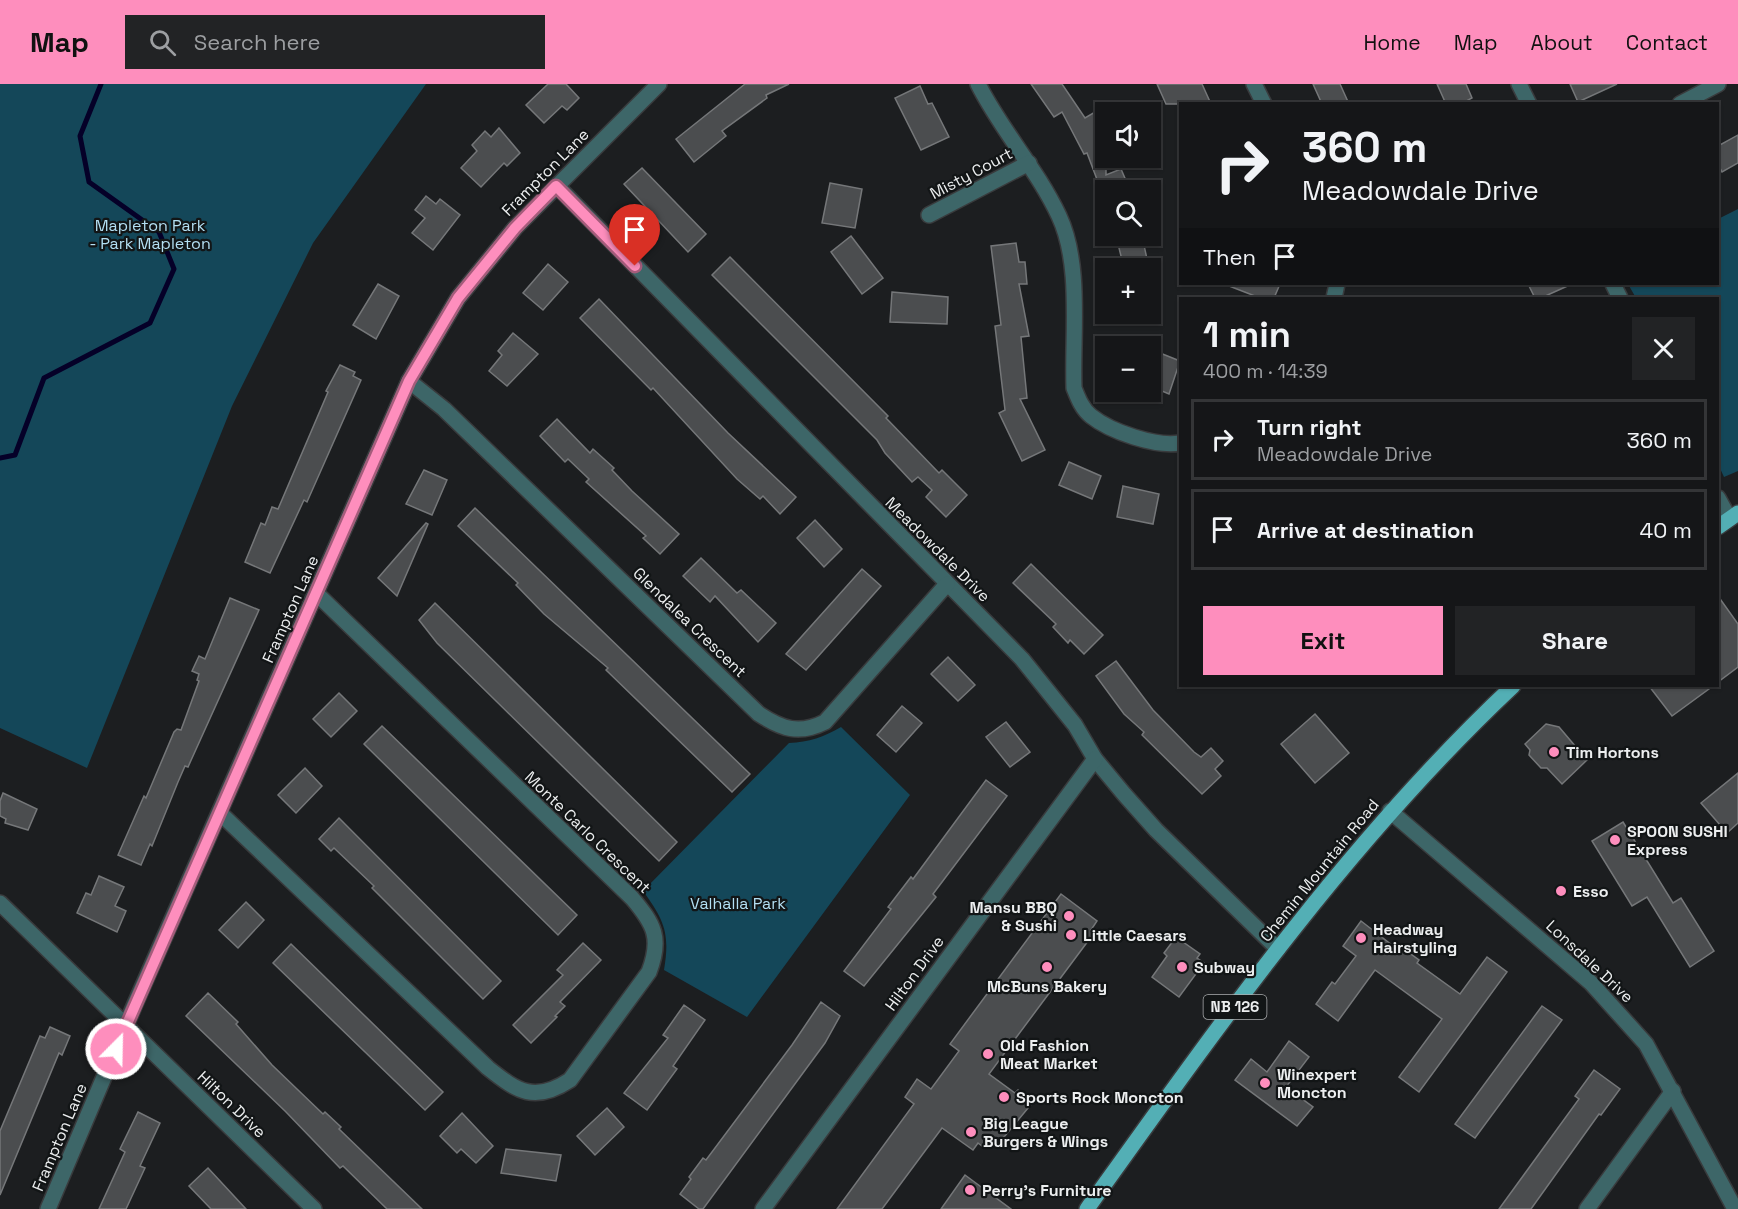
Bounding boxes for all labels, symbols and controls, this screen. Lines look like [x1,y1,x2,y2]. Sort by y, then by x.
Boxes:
search box [125,15,545,69]
text: Map [30,24,89,60]
icon: search [146,26,179,59]
text: Search here [194,28,321,56]
text: Home [1363,29,1421,56]
text: Map [1454,29,1498,56]
text: About [1531,29,1593,56]
text: Contact [1626,29,1708,56]
map controls [1095,102,1161,402]
button: sound [1095,102,1161,168]
text: 360 m [1302,121,1427,174]
street label: Frampton Lane [497,124,594,221]
icon: right [1203,126,1281,204]
street label: Misty Court [926,143,1016,204]
text: Meadowdale Drive [1302,173,1539,208]
button: search [1095,180,1161,246]
pin [609,204,660,266]
icon: arrive [618,213,651,246]
park label: Mapleton Park - Park Mapleton [89,215,211,254]
icon: arrive [1268,240,1301,273]
text: Then [1203,243,1256,271]
button: + [1095,258,1161,324]
text: 1 min [1203,312,1291,358]
button: close [1632,317,1695,380]
button: − [1095,336,1161,402]
text: 400 m · 14:39 [1203,358,1328,384]
text: Turn right [1257,413,1362,441]
icon: right [1206,423,1239,456]
text: 360 m [1627,426,1692,454]
text: Meadowdale Drive [1257,441,1432,467]
street label: Meadowdale Drive [881,492,995,606]
icon: arrive [1206,513,1239,546]
text: Arrive at destination [1257,516,1474,544]
text: 40 m [1640,516,1692,544]
street label: Frampton Lane [257,552,324,666]
street label: Glendalea Crescent [628,563,751,682]
button: Exit [1203,606,1443,675]
button: Share [1455,606,1695,675]
place label: Tim Hortons [1566,742,1659,763]
marker: Tim Hortons [1547,745,1561,759]
street label: Monte Carlo Crescent [520,767,655,898]
street label: Chemin Mountain Road [1255,795,1384,946]
place label: SPOON SUSHI Express [1627,821,1728,860]
marker: SPOON SUSHI Express [1608,833,1622,847]
place label: Esso [1573,881,1609,902]
marker: Esso [1554,884,1568,898]
park label: Valhalla Park [690,893,786,914]
place label: Mansu BBQ & Sushi [969,897,1057,936]
marker: Mansu BBQ & Sushi [1062,909,1076,923]
street label: Lonsdale Drive [1541,915,1638,1007]
place label: Headway Hairstyling [1373,919,1457,958]
place label: Little Caesars [1083,925,1187,946]
marker: Little Caesars [1064,928,1078,942]
marker: Headway Hairstyling [1354,931,1368,945]
street label: Hilton Drive [880,932,949,1015]
place label: Subway [1194,957,1255,978]
marker: McBuns Bakery [1040,960,1054,974]
marker: Subway [1175,960,1189,974]
place label: McBuns Bakery [987,976,1107,997]
road number: NB 126 [1204,995,1266,1019]
position arrow [84,1017,148,1081]
place label: Old Fashion Meat Market [1000,1035,1098,1074]
marker: Old Fashion Meat Market [981,1047,995,1061]
place label: Winexpert Moncton [1277,1064,1357,1103]
street label: Hilton Drive [193,1066,270,1142]
marker: Winexpert Moncton [1258,1076,1272,1090]
street label: Frampton Lane [27,1080,92,1194]
place label: Sports Rock Moncton [1016,1087,1184,1108]
marker: Sports Rock Moncton [997,1090,1011,1104]
place label: Big League Burgers & Wings [983,1113,1108,1152]
marker: Big League Burgers & Wings [964,1125,978,1139]
place label: Perry's Furniture [982,1180,1112,1201]
marker: Perry's Furniture [963,1183,977,1197]

